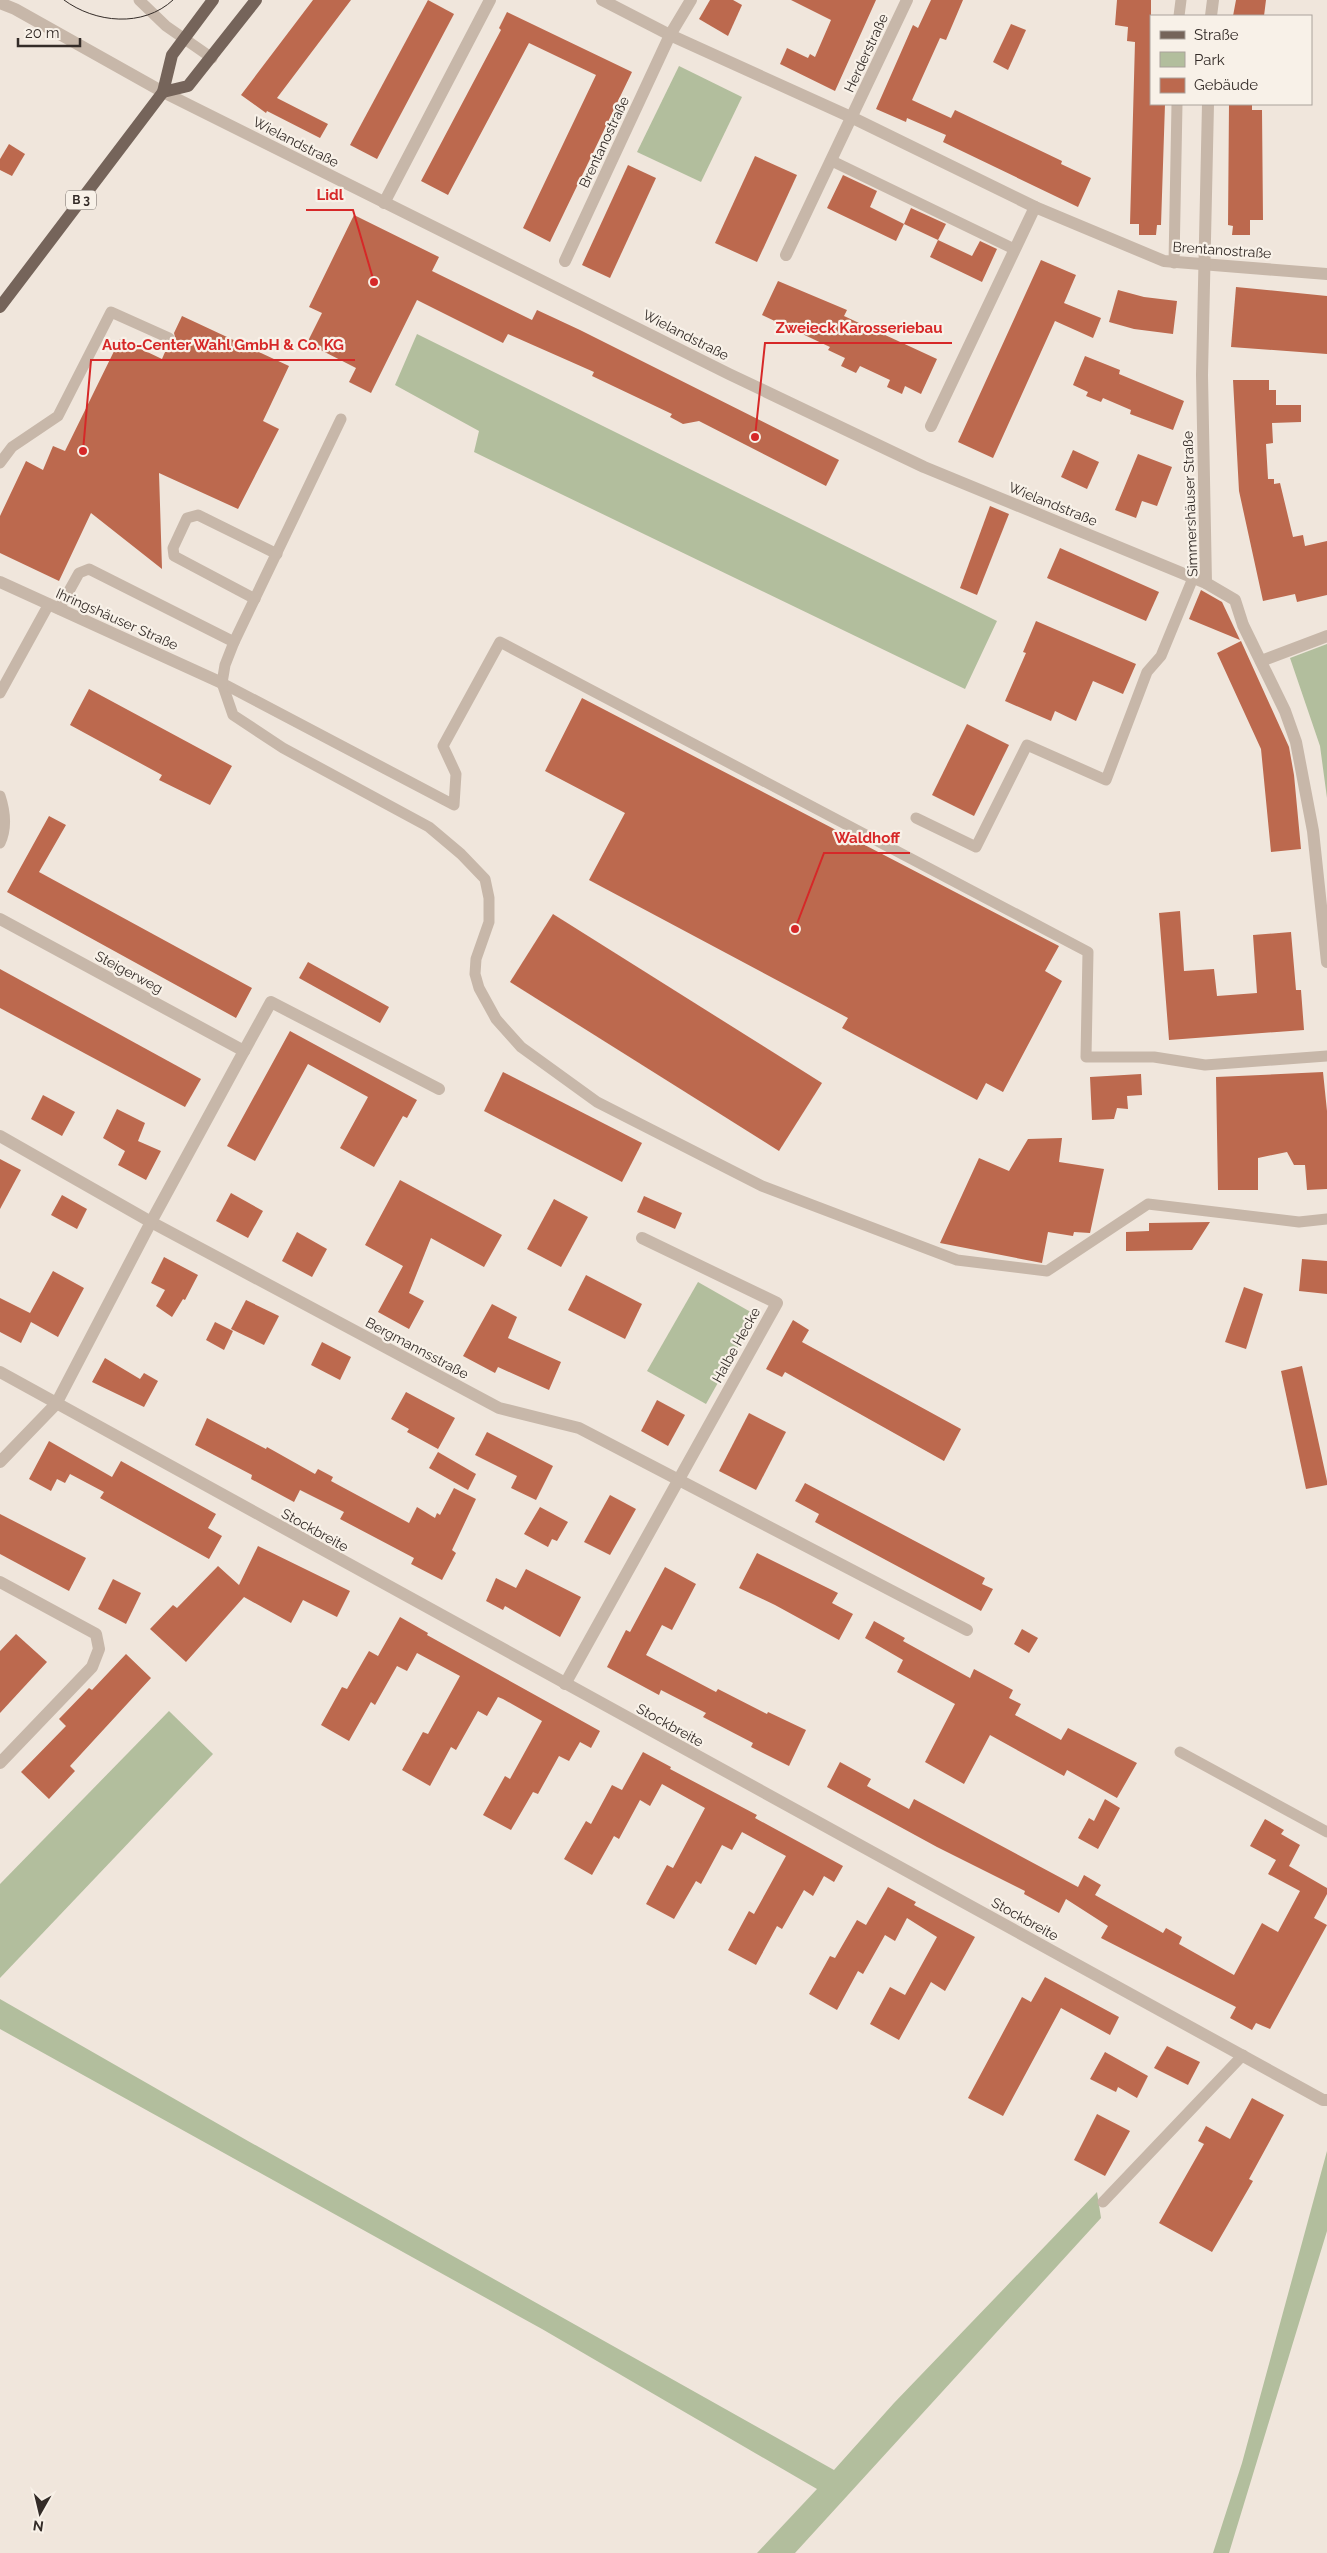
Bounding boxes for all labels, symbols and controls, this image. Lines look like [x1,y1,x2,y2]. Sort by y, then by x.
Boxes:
street label: Herderstraße [841,11,891,95]
scale bar [18,15,80,47]
legend [1150,15,1312,105]
text: 20 m [25,24,60,42]
text: Straße [1194,26,1239,44]
text: Park [1194,51,1225,69]
text: Gebäude [1194,76,1258,94]
street label: Brentanostraße [576,94,632,190]
street label: Wielandstraße [250,114,342,170]
callout: Lidl [306,180,353,210]
text: Lidl [316,186,344,204]
road number: B 3 [66,190,96,210]
street label: Brentanostraße [1172,239,1272,261]
street label: Wielandstraße [640,307,732,363]
callout: Zweieck Karosseriebau [765,313,952,343]
text: Zweieck Karosseriebau [776,319,942,337]
callout: Auto-Center Wahl GmbH & Co. KG [91,330,355,360]
text: Auto-Center Wahl GmbH & Co. KG [102,336,344,354]
street label: Simmershäuser Straße [1179,431,1201,577]
street label: Wielandstraße [1006,479,1100,529]
street label: Ihringshäuser Straße [53,585,181,653]
callout: Waldhoff [824,823,910,853]
text: Waldhoff [834,829,900,847]
street label: Steigerweg [93,948,165,996]
street label: Halbe Hecke [709,1305,763,1385]
street label: Bergmannsstraße [363,1314,471,1382]
street label: Stockbreite [279,1505,351,1555]
street label: Stockbreite [634,1700,706,1750]
street label: Stockbreite [989,1894,1061,1944]
north arrow [15,2488,65,2538]
text: N [32,2517,45,2535]

